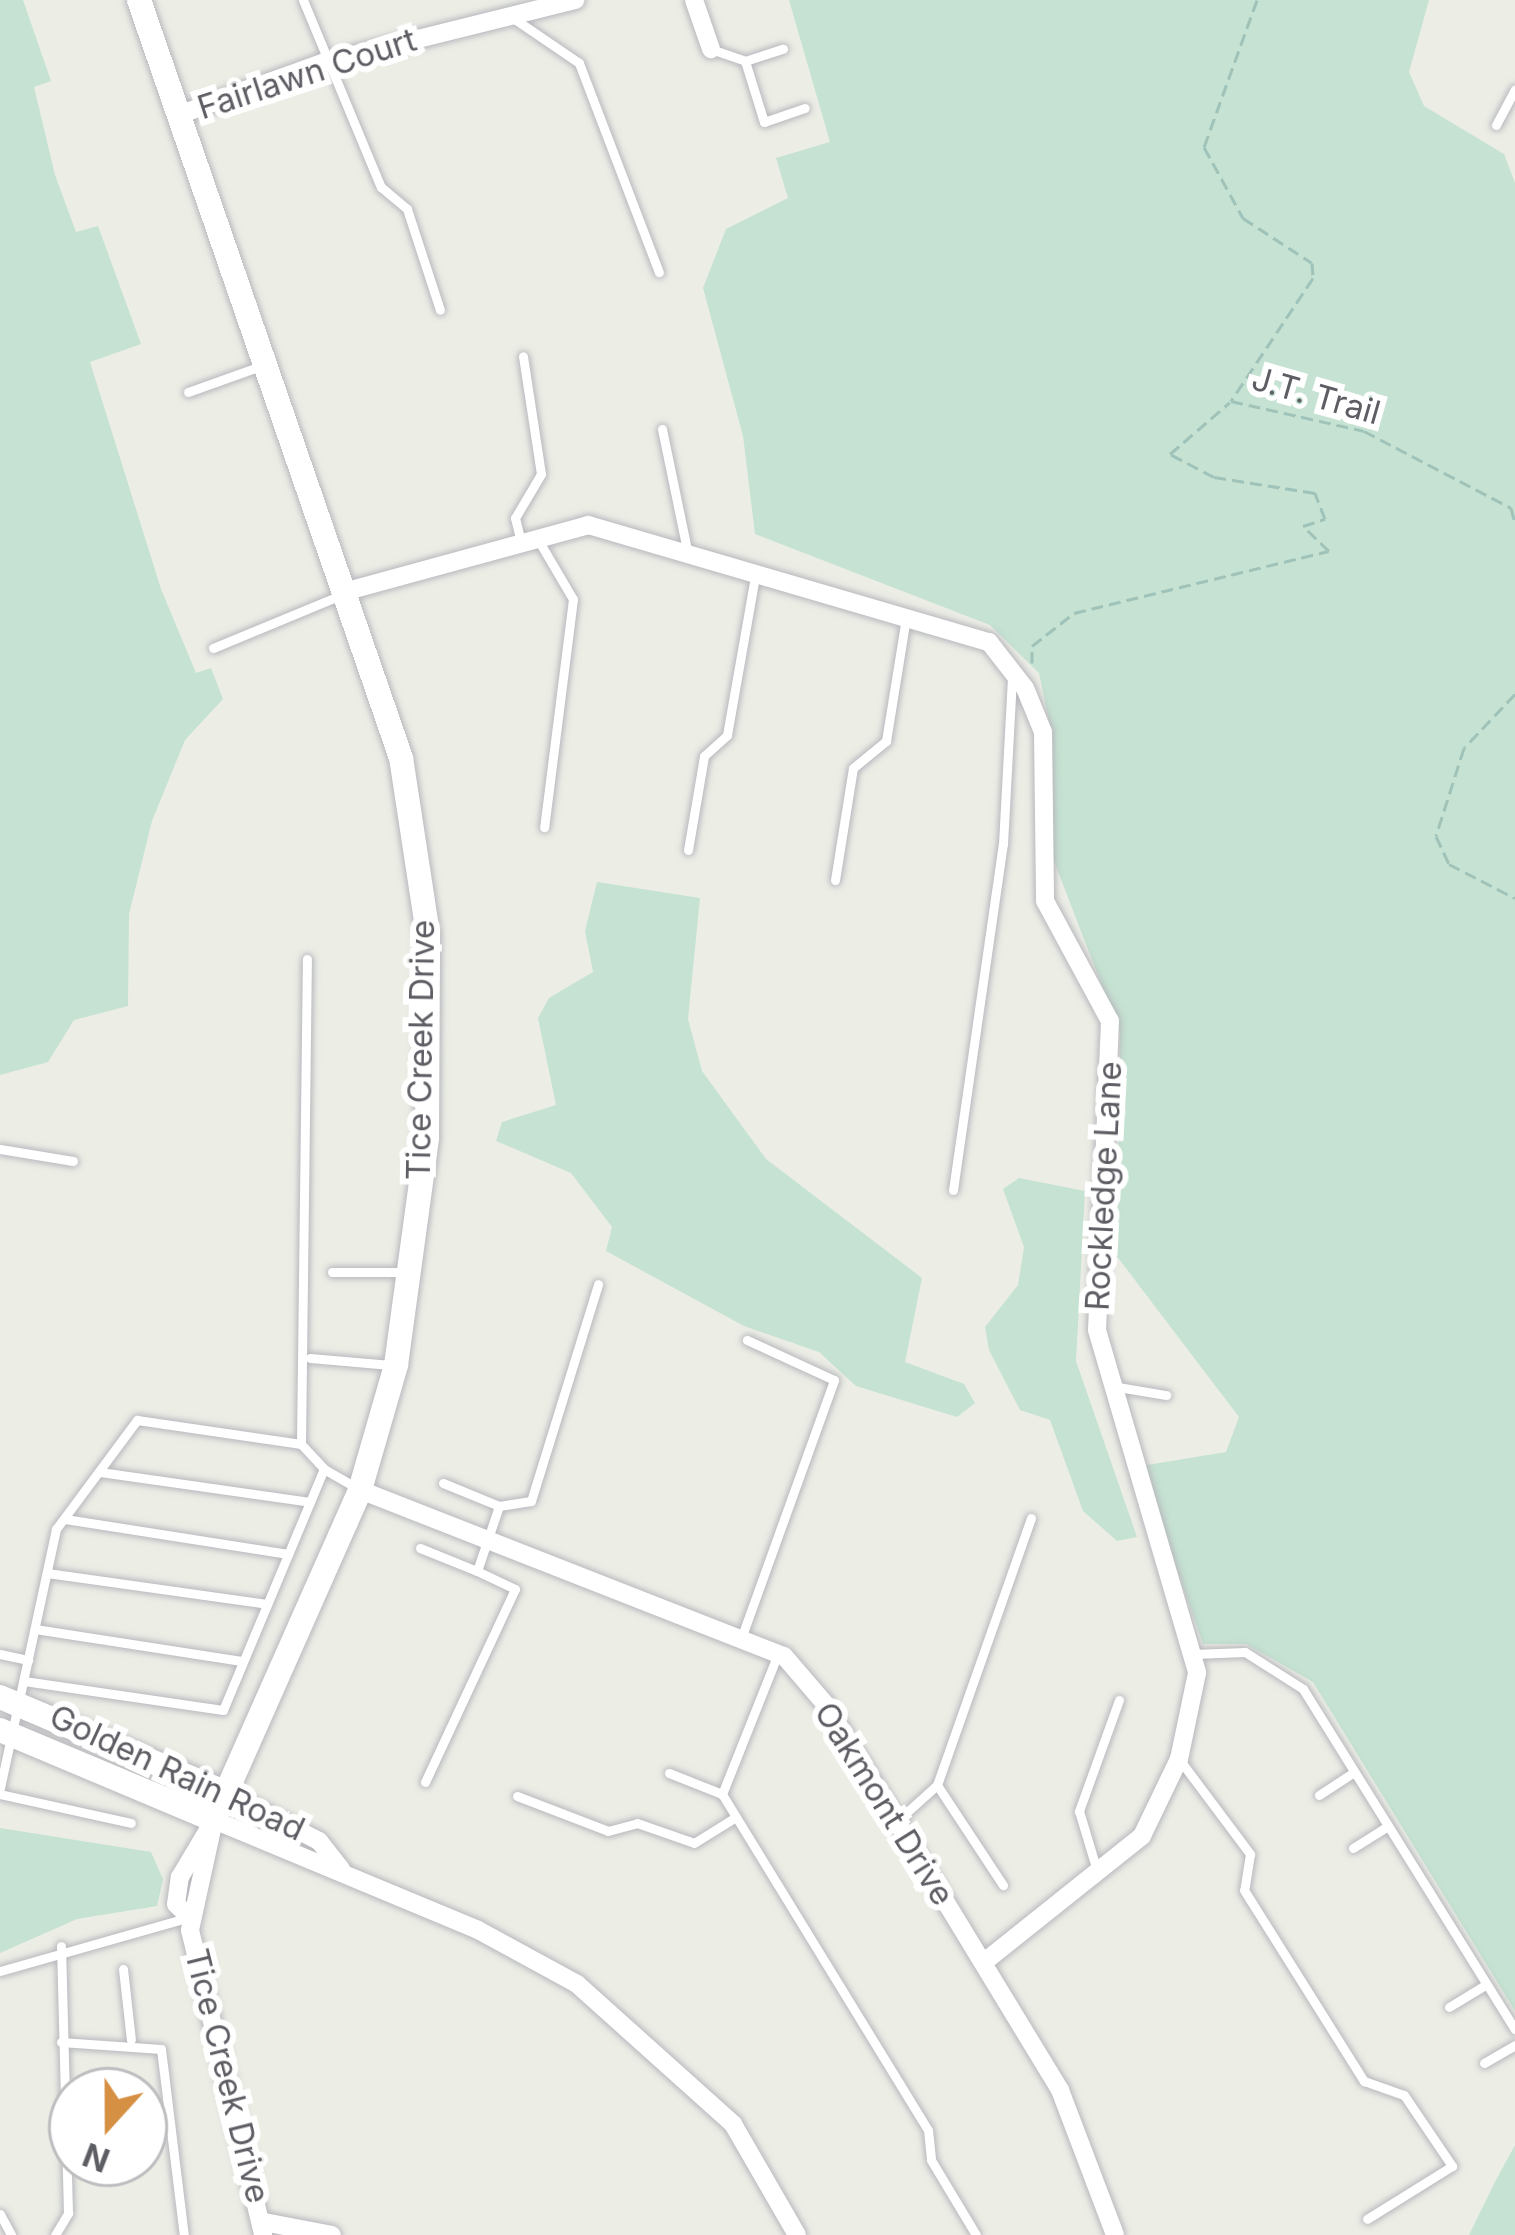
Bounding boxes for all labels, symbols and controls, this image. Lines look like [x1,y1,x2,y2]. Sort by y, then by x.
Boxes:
street label: Fairlawn Court [193,20,421,128]
street label: J.T. Trail [1247,359,1385,433]
street label: Tice Creek Drive [399,919,443,1181]
street label: Rockledge Lane [1078,1060,1130,1312]
street label: Oakmont Drive [806,1695,962,1913]
street label: Golden Rain Road [43,1697,311,1849]
street label: Tice Creek Drive [176,1945,278,2207]
north arrow [48,2067,168,2187]
text: N [77,2135,115,2181]

